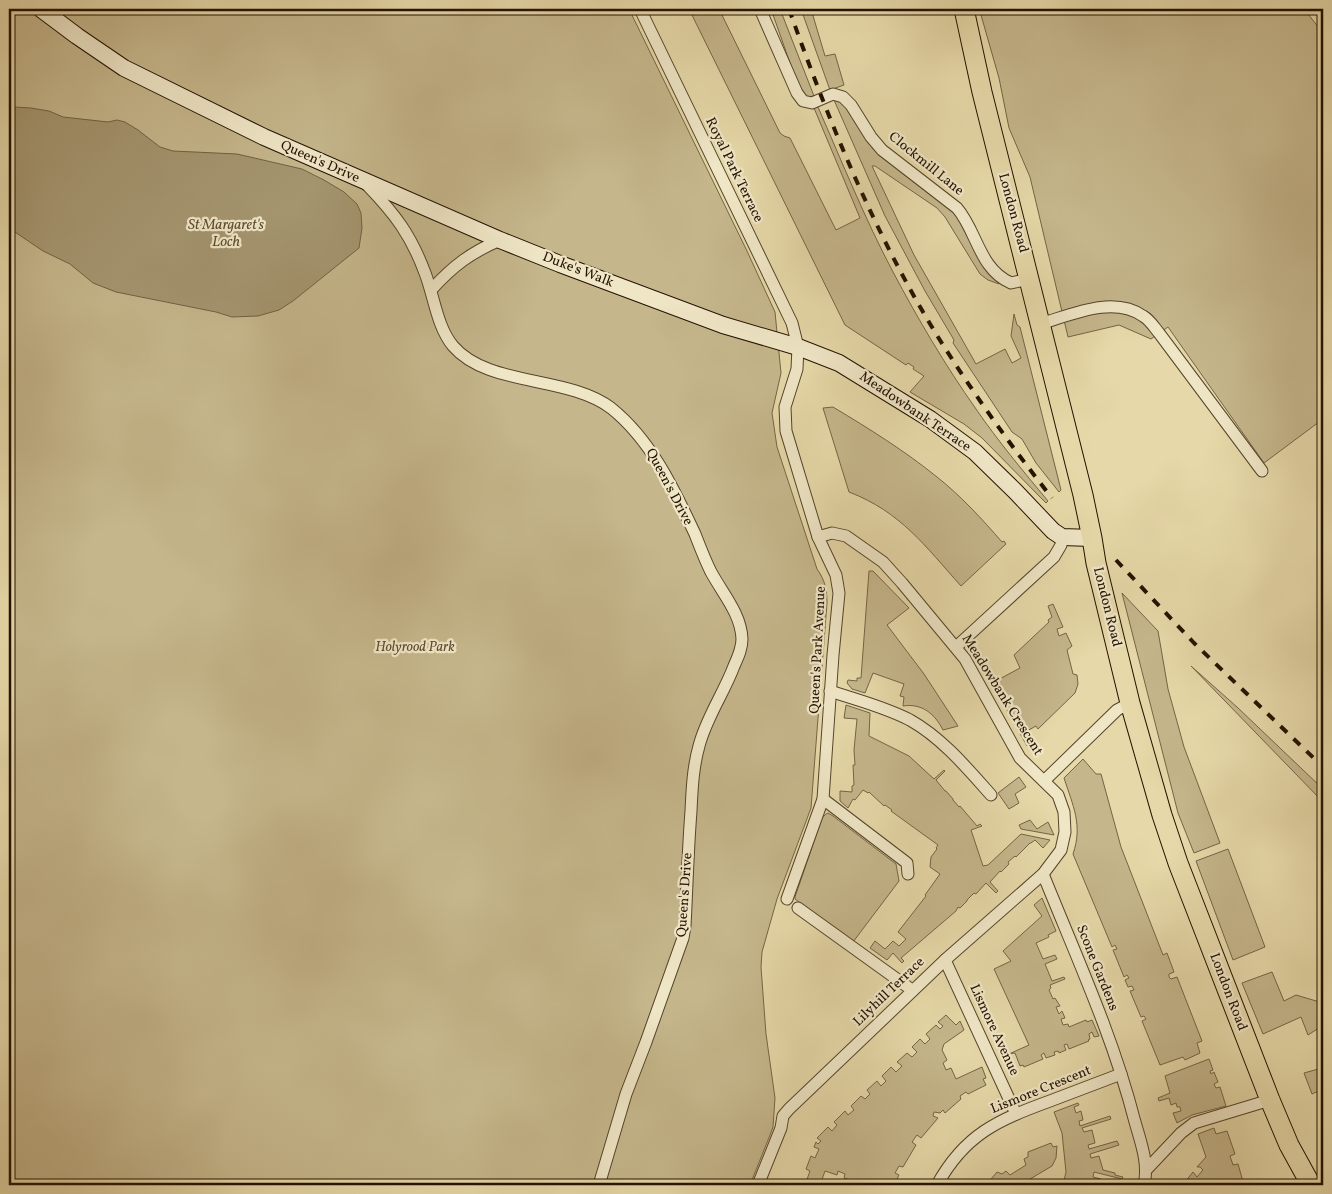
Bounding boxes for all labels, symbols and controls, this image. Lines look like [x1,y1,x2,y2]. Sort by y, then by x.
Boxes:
street label: Royal Park Terrace [700,114,768,226]
street label: Clockmill Lane [884,128,968,201]
street label: Queen's Drive [277,136,363,188]
street label: London Road [993,171,1033,255]
water label: St Margaret's Loch [188,215,265,253]
street label: Duke's Walk [540,248,617,292]
street label: Meadowbank Terrace [855,368,975,457]
street label: Queen's Drive [641,445,697,529]
street label: London Road [1088,565,1126,649]
street label: Queen's Park Avenue [805,585,831,714]
street label: Meadowbank Crescent [957,631,1047,759]
park label: Holyrood Park [375,638,455,657]
street label: Queen's Drive [673,852,697,938]
street label: Scone Gardens [1071,922,1123,1014]
street label: London Road [1204,950,1252,1034]
street label: Lilyhill Terrace [849,953,929,1031]
street label: Lismore Avenue [964,981,1024,1079]
street label: Lismore Crescent [988,1061,1094,1119]

